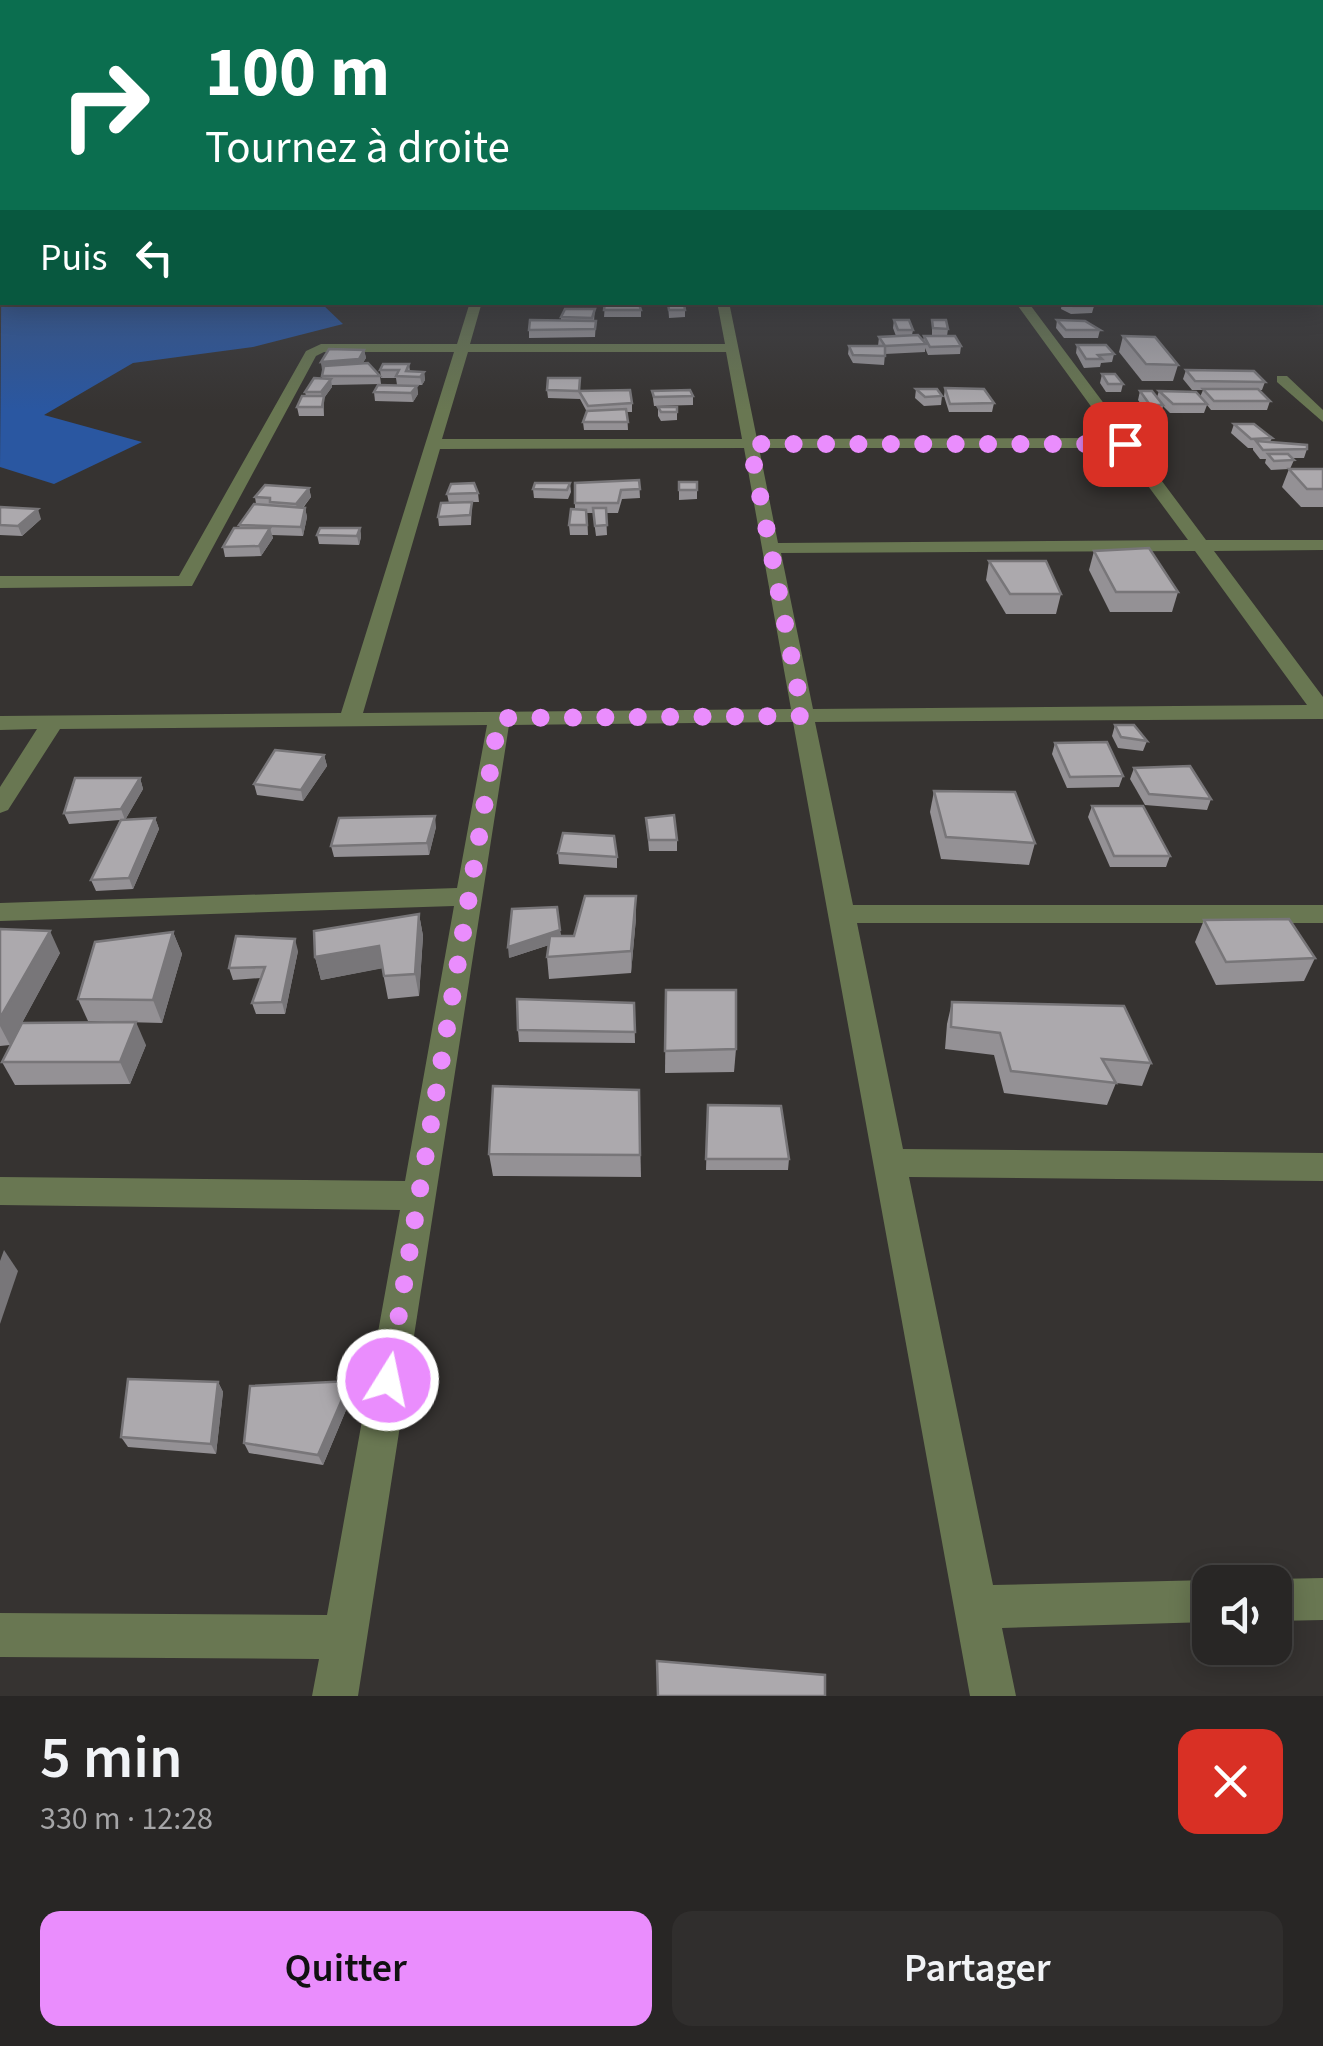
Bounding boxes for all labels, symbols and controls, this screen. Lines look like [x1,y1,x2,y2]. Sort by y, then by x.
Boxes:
text: 100 m [205,23,390,123]
icon: right [40,40,170,170]
text: Tournez à droite [205,116,510,180]
icon: left [127,230,182,285]
text: Puis [40,231,107,285]
pin [1083,402,1168,487]
icon: arrive [1098,417,1153,472]
position arrow [336,1328,440,1432]
map controls [1192,1565,1292,1665]
button: sound [1192,1565,1292,1665]
text: 5 min [40,1716,183,1801]
button: close [1178,1729,1283,1834]
text: 330 m · 12:28 [40,1796,213,1842]
button: Quitter [40,1911,652,2026]
button: Partager [672,1911,1283,2026]

